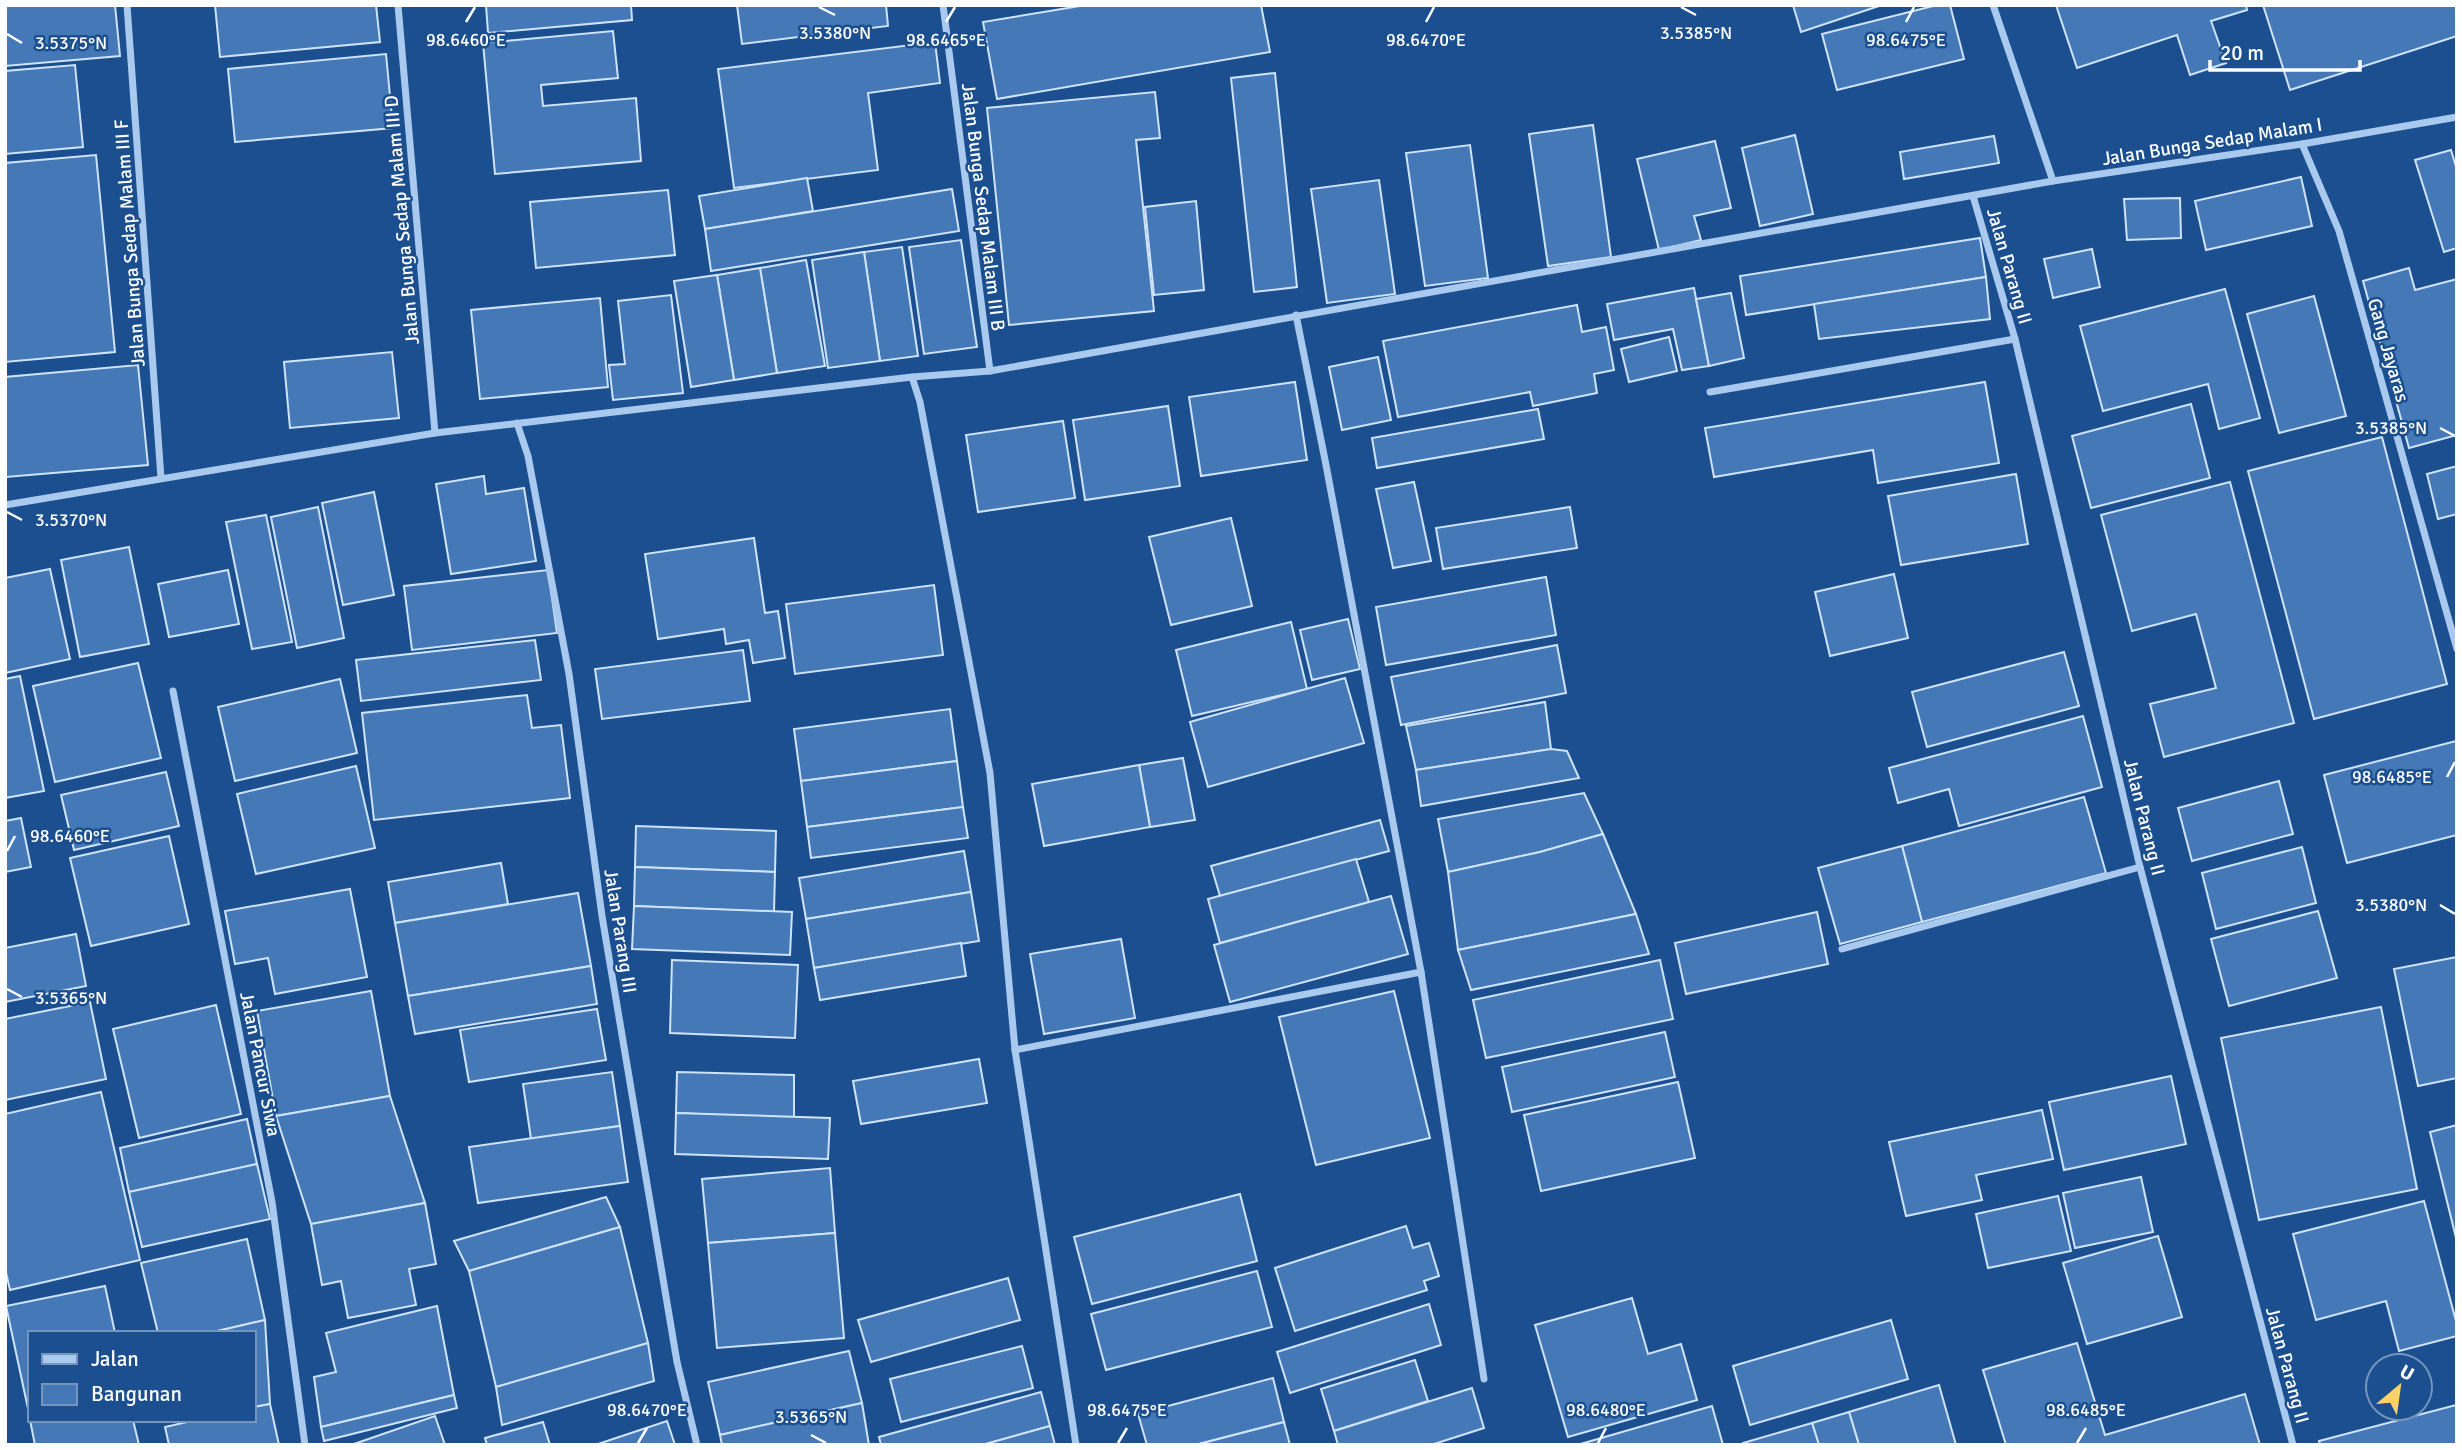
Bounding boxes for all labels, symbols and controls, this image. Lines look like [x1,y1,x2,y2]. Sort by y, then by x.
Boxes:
text: 3.5380°N [799,22,871,44]
text: 3.5385°N [1660,22,1732,44]
scale bar [2210,28,2360,72]
text: 98.6460°E [426,29,506,51]
text: 98.6465°E [906,29,986,51]
text: 98.6470°E [1386,29,1466,51]
text: 98.6475°E [1866,29,1946,51]
text: 3.5375°N [35,32,107,54]
text: 20 m [2220,40,2264,66]
street label: Jalan Bunga Sedap Malam III B [956,82,1010,332]
street label: Jalan Bunga Sedap Malam III D [379,94,425,346]
street label: Jalan Bunga Sedap Malam I [2100,113,2324,171]
street label: Jalan Bunga Sedap Malam III F [109,118,151,367]
street label: Jalan Parang II [1981,205,2037,327]
street label: Gang Jayaras [2362,296,2414,405]
text: 3.5385°N [2355,417,2427,439]
text: 3.5370°N [35,509,107,531]
street label: Jalan Parang II [2118,756,2170,878]
text: 98.6485°E [2352,766,2432,788]
text: 98.6460°E [30,825,110,847]
street label: Jalan Parang III [598,867,642,995]
text: 3.5380°N [2355,894,2427,916]
text: 3.5365°N [35,987,107,1009]
street label: Jalan Pancur Siwa [234,990,286,1139]
street label: Jalan Parang II [2260,1304,2314,1426]
legend [28,1331,256,1422]
text: Jalan [91,1346,139,1372]
north arrow [2364,1352,2434,1422]
text: U [2395,1359,2418,1387]
text: Bangunan [91,1381,182,1407]
text: 98.6470°E [607,1399,687,1421]
text: 98.6475°E [1087,1399,1167,1421]
text: 98.6480°E [1566,1399,1646,1421]
text: 98.6485°E [2046,1399,2126,1421]
text: 3.5365°N [775,1406,847,1428]

